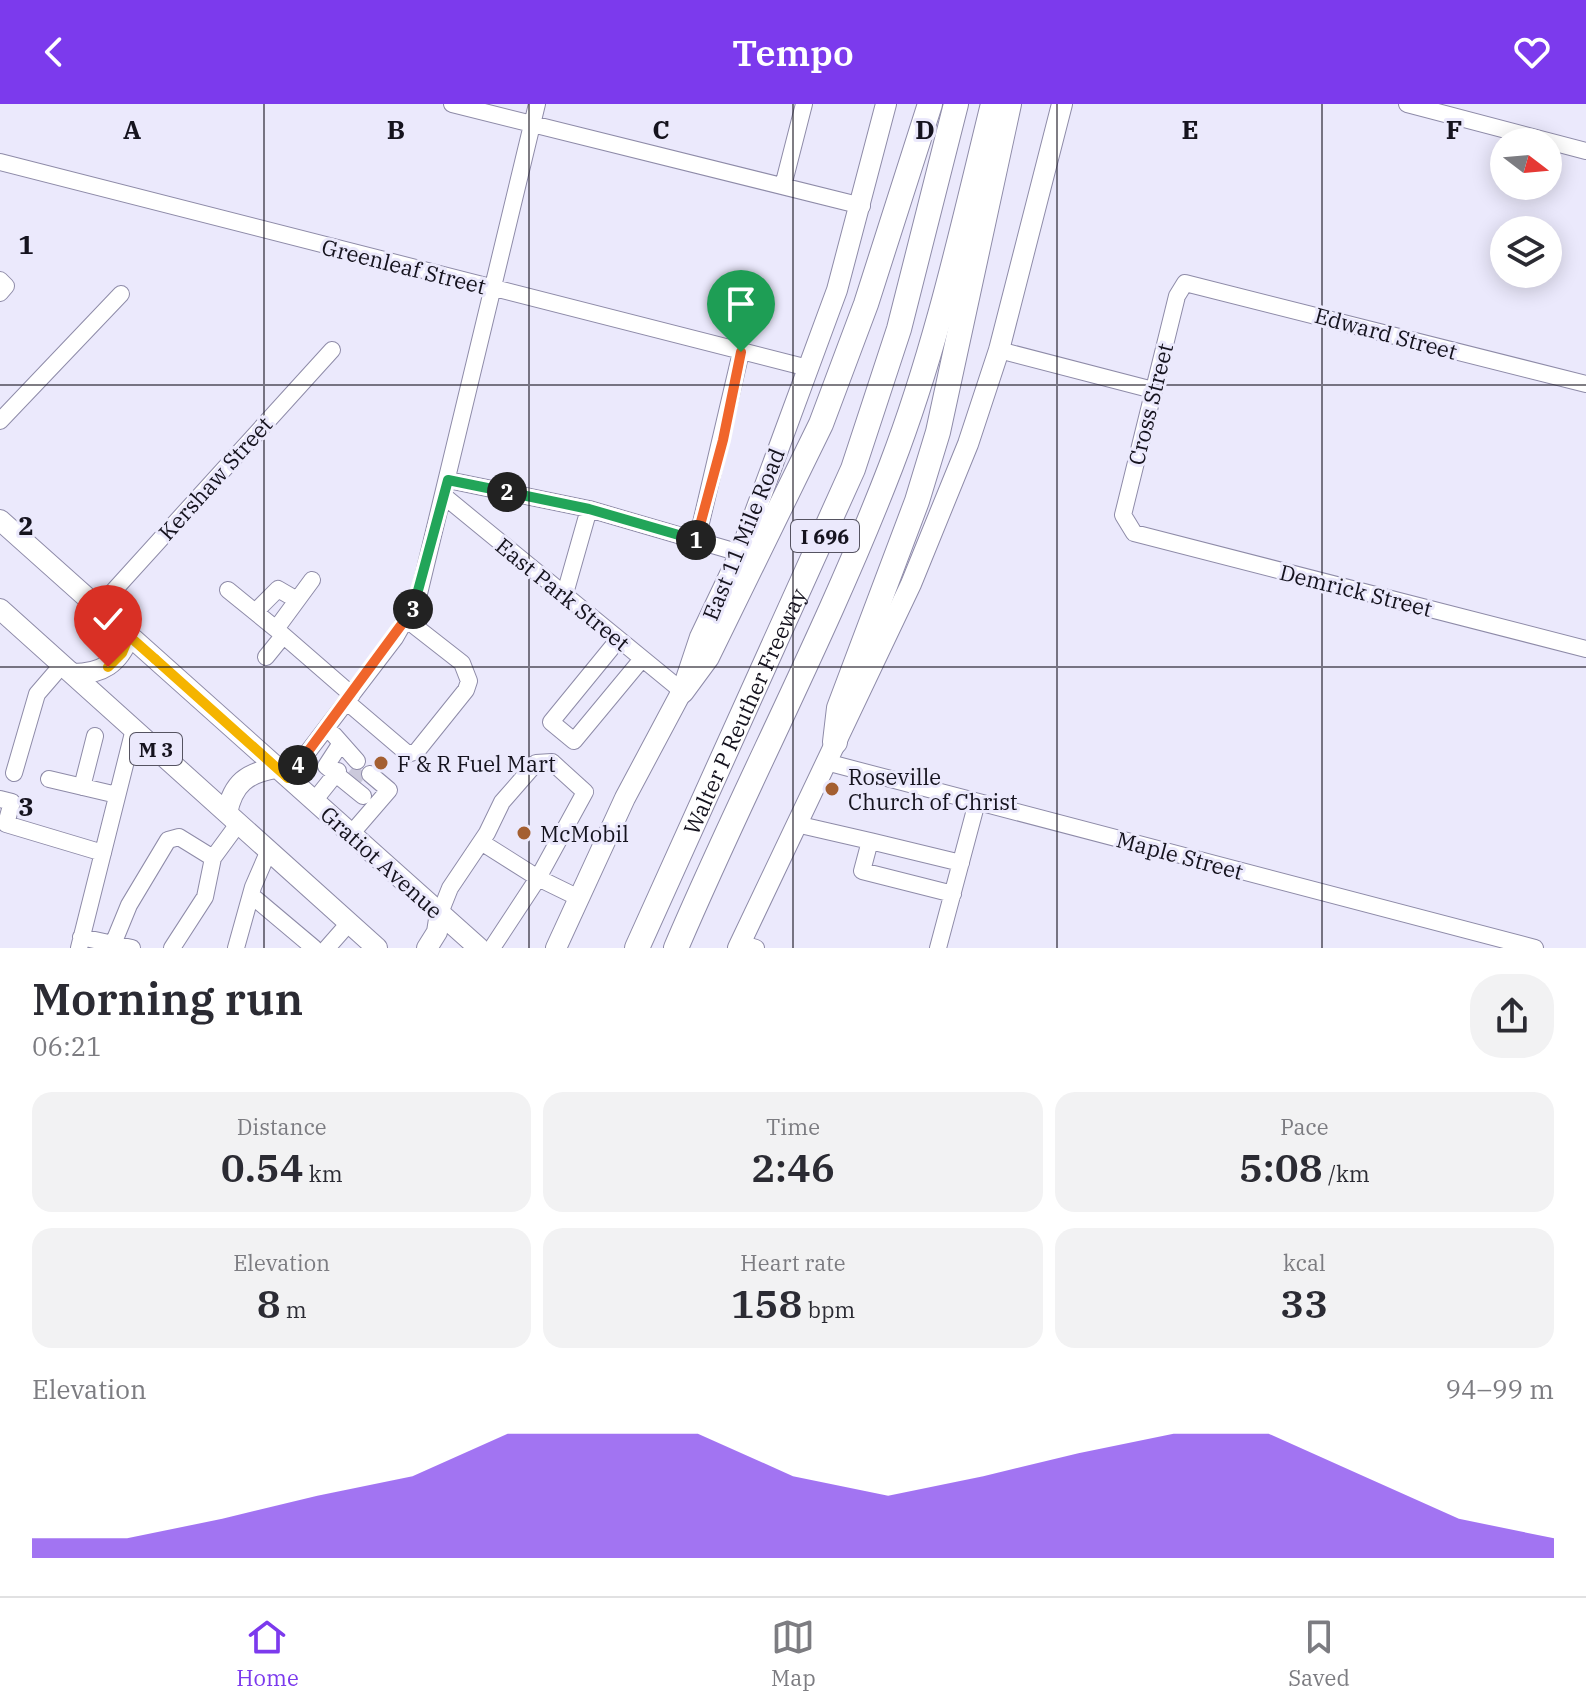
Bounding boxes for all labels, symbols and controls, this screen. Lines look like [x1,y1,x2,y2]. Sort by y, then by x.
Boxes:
text: Tempo [732,29,854,76]
icon: back [32,30,76,74]
icon: heart [1510,30,1554,74]
text: A [123,112,141,146]
text: B [387,112,405,146]
text: C [652,112,670,146]
text: D [915,112,935,146]
text: E [1181,112,1199,146]
text: F [1446,112,1462,146]
north arrow [1490,128,1562,200]
map controls [1490,128,1562,288]
button: layers [1490,216,1562,288]
text: 1 [18,227,34,261]
street label: Greenleaf Street [319,232,489,300]
pin [707,270,775,352]
icon: arrive [719,282,763,326]
street label: Edward Street [1312,300,1461,366]
street label: Cross Street [1121,340,1179,468]
street label: Kershaw Street [152,410,278,546]
street label: East 11 Mile Road [696,444,790,624]
pin: 2 [487,472,527,512]
text: 2 [500,477,514,506]
text: 2 [18,508,34,542]
pin: 1 [676,520,716,560]
road number: I 696 [791,520,859,552]
street label: East Park Street [490,531,636,657]
street label: Demrick Street [1277,557,1435,623]
street label: Walter P Reuther Freeway [676,583,812,839]
pin [74,585,142,667]
pin: 3 [393,589,433,629]
text: 3 [406,594,420,623]
icon: check [86,597,130,641]
road number: M 3 [130,733,182,765]
pin: 4 [278,745,318,785]
place label: F & R Fuel Mart [397,749,556,778]
text: 4 [291,750,305,779]
marker: F & R Fuel Mart [372,754,390,772]
place label: Roseville Church of Christ [848,762,1018,816]
marker: Roseville Church of Christ [823,780,841,798]
text: 3 [18,789,34,823]
street label: Gratiot Avenue [315,799,449,925]
place label: McMobil [540,819,629,848]
marker: McMobil [515,824,533,842]
street label: Maple Street [1113,824,1247,886]
text: Morning run [32,970,303,1027]
button: share [1470,974,1554,1058]
text: 06:21 [32,1029,102,1063]
text: Distance [237,1112,327,1141]
text: Time [766,1112,820,1141]
text: Pace [1280,1112,1329,1141]
text: 0.54 [221,1141,304,1193]
text: 2:46 [751,1141,835,1193]
text: 5:08 [1239,1141,1323,1193]
text: km [304,1159,343,1188]
text: /km [1323,1159,1370,1188]
text: Elevation [233,1248,330,1277]
text: Heart rate [740,1248,846,1277]
text: kcal [1283,1248,1326,1277]
text: 8 [257,1277,281,1329]
text: 158 [731,1277,803,1329]
text: 33 [1280,1277,1328,1329]
text: m [281,1295,307,1324]
text: bpm [803,1295,855,1324]
text: Elevation [32,1372,147,1406]
text: 94–99 m [1446,1372,1554,1406]
tab: Home [236,1615,299,1692]
tab: Map [771,1615,816,1692]
tab: Saved [1288,1615,1350,1692]

